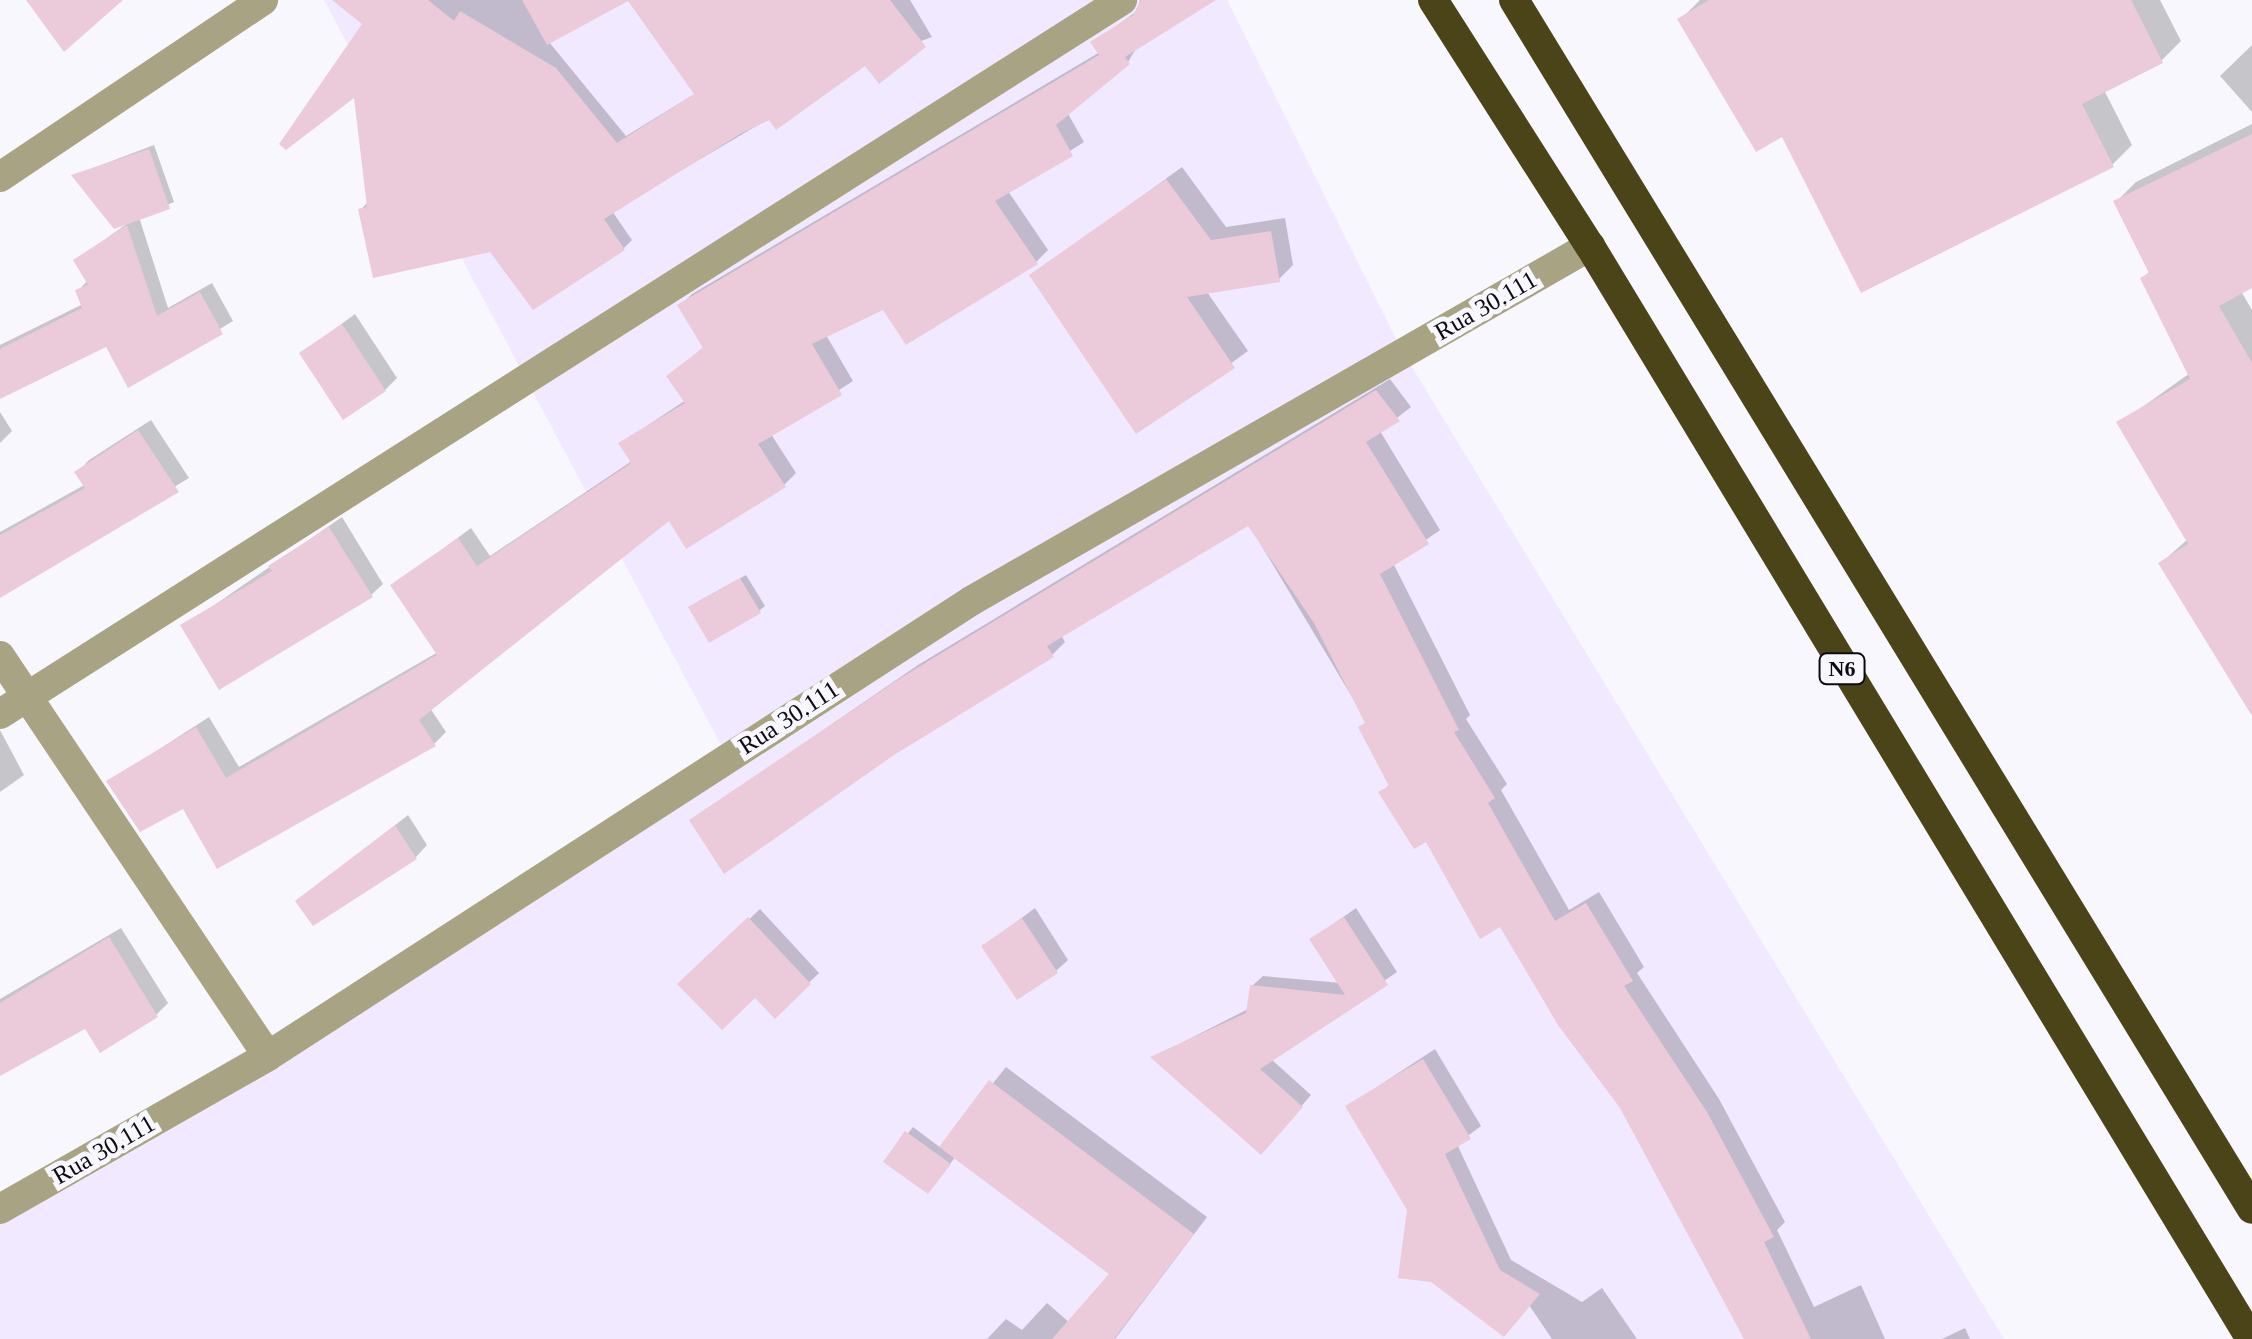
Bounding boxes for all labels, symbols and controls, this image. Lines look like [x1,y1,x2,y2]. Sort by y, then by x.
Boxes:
street label: Rua 30.111 [1429,265,1543,347]
road number: N6 [1817,652,1867,686]
street label: Rua 30.111 [733,675,845,761]
street label: Rua 30.111 [47,1109,161,1191]

